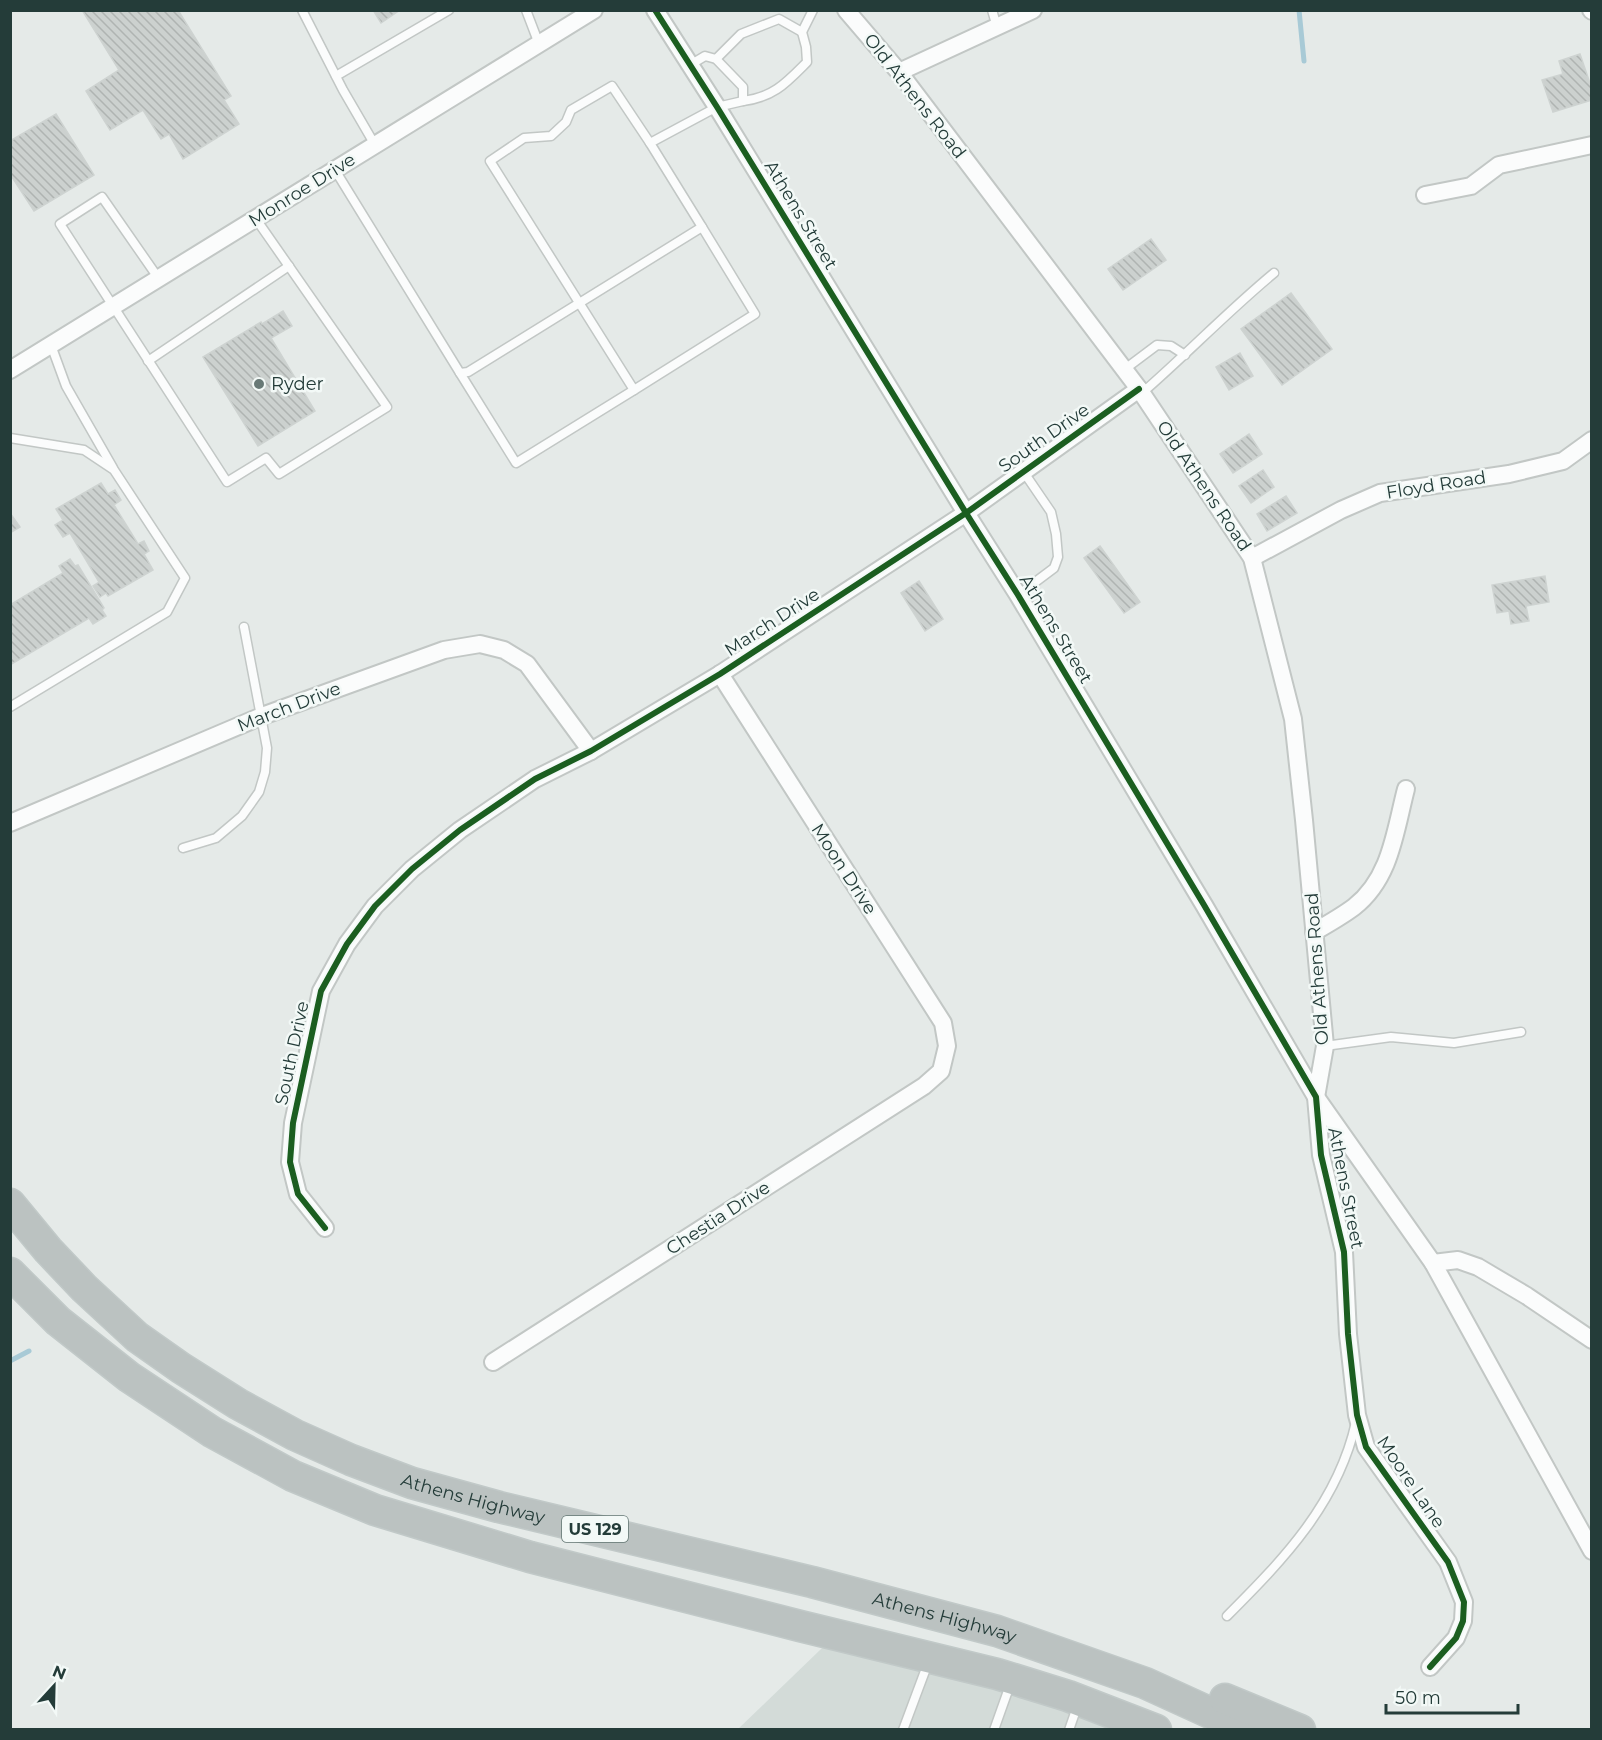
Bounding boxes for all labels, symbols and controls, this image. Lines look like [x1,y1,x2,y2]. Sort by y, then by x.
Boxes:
street label: Old Athens Road [859,29,971,163]
street label: Monroe Drive [245,148,360,232]
street label: Athens Street [760,157,842,273]
place label: Ryder [271,373,324,395]
marker: Ryder [252,377,266,391]
street label: South Drive [994,399,1094,477]
street label: Old Athens Road [1152,417,1256,555]
street label: Floyd Road [1385,466,1487,504]
street label: Athens Street [1015,571,1097,687]
street label: March Drive [720,583,824,661]
street label: March Drive [234,677,344,737]
street label: Moon Drive [807,819,882,919]
street label: Old Athens Road [1301,892,1333,1046]
street label: South Drive [270,999,314,1107]
street label: Athens Street [1323,1125,1369,1251]
street label: Chestia Drive [662,1176,774,1260]
street label: Moore Lane [1372,1432,1450,1532]
street label: Athens Highway [398,1469,548,1529]
road number: US 129 [562,1516,628,1542]
street label: Athens Highway [870,1587,1020,1648]
north arrow [24,1656,84,1716]
text: N [50,1661,69,1684]
scale bar [1386,1677,1518,1715]
text: 50 m [1395,1687,1441,1709]

